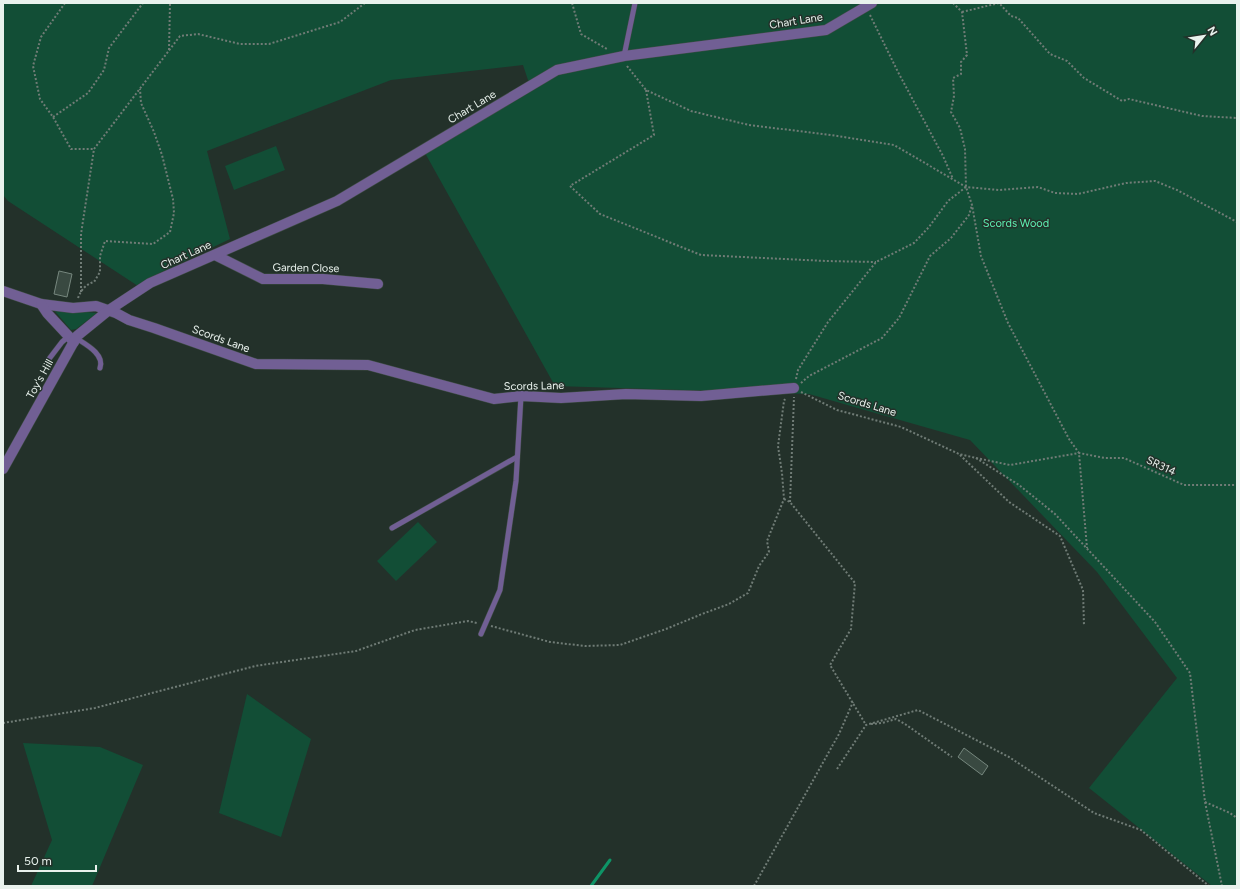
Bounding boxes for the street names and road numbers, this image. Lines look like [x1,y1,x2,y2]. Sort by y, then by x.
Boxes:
street label: Chart Lane [768,10,824,32]
street label: Chart Lane [446,88,498,126]
street label: Chart Lane [159,238,213,272]
street label: Garden Close [272,261,340,275]
street label: Scords Lane [190,323,252,355]
street label: Toy's Hill [24,357,56,401]
street label: Scords Lane [504,379,564,393]
street label: Scords Lane [836,389,898,419]
street label: SR314 [1144,454,1178,479]

